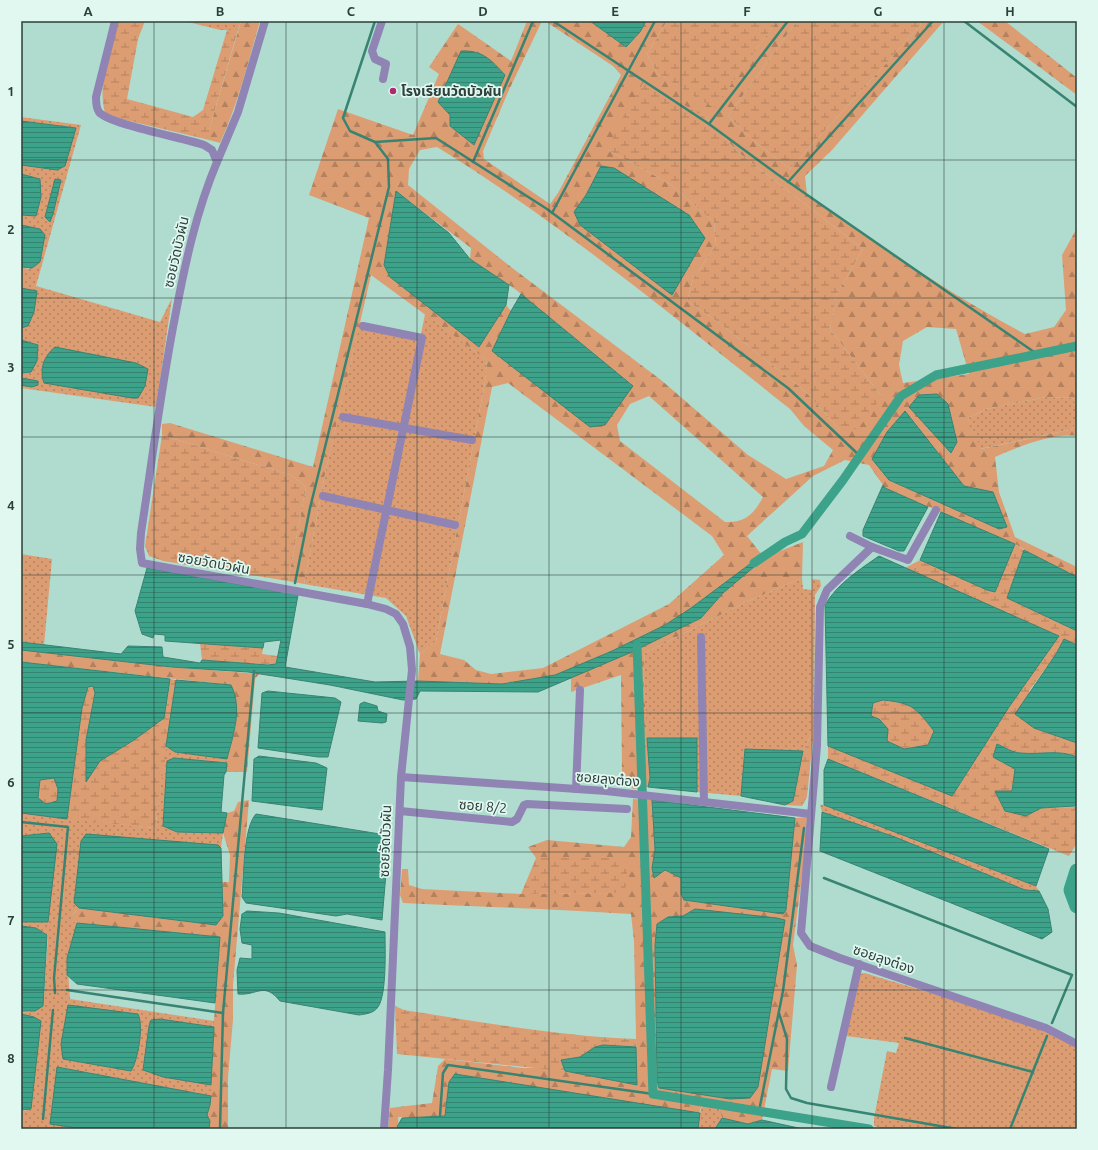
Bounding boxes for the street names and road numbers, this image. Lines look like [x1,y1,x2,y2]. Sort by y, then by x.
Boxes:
street label: ซอยวัดบัวผัน [160,215,192,289]
street label: ซอยวัดบัวผัน [177,549,251,577]
street label: ซอยลุงต๋อง [575,768,641,791]
street label: ซอย 8/2 [458,796,508,816]
street label: ซอยวัดบัวผัน [376,804,394,878]
street label: ซอยลุงต๋อง [851,941,917,978]

